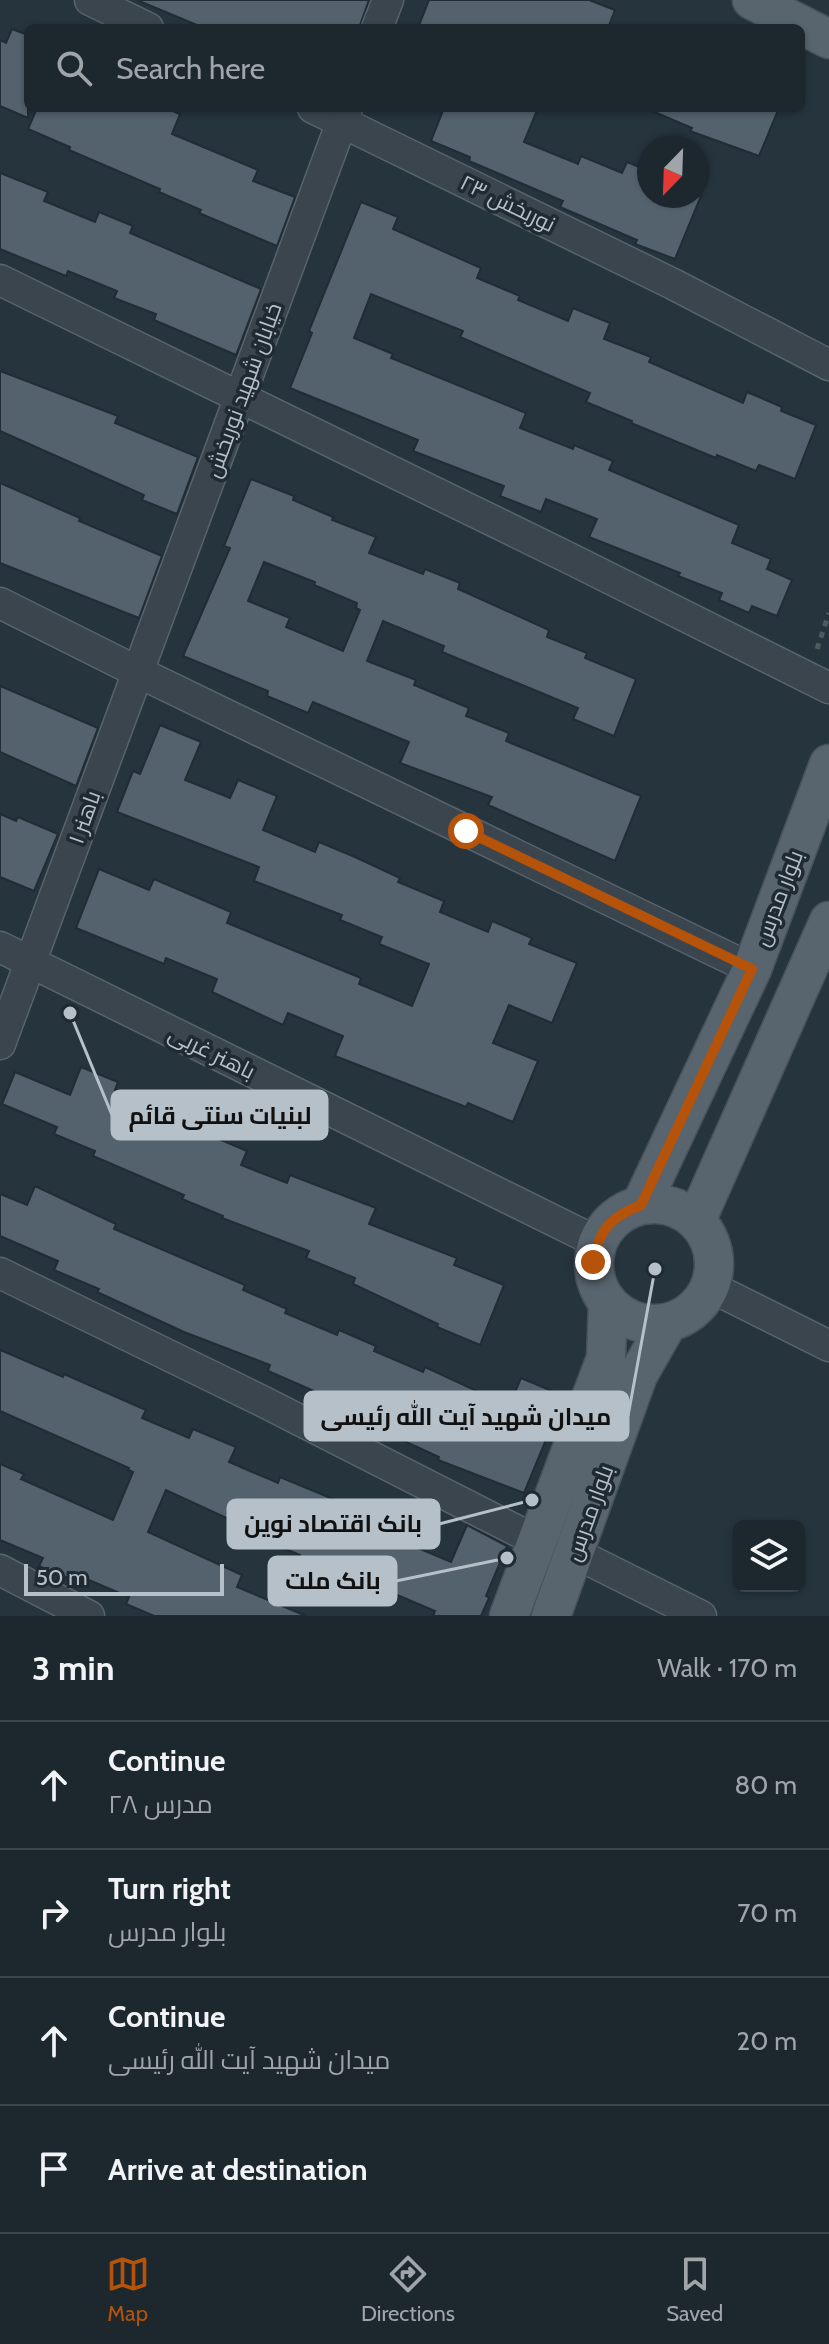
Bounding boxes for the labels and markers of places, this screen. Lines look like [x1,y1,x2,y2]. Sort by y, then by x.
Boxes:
callout: لبنیات سنتی قائم [112,1091,327,1139]
callout: میدان شهید آیت الله رئیسی [305,1392,628,1440]
callout: بانک اقتصاد نوین [228,1500,439,1548]
callout: بانک ملت [269,1557,396,1605]

